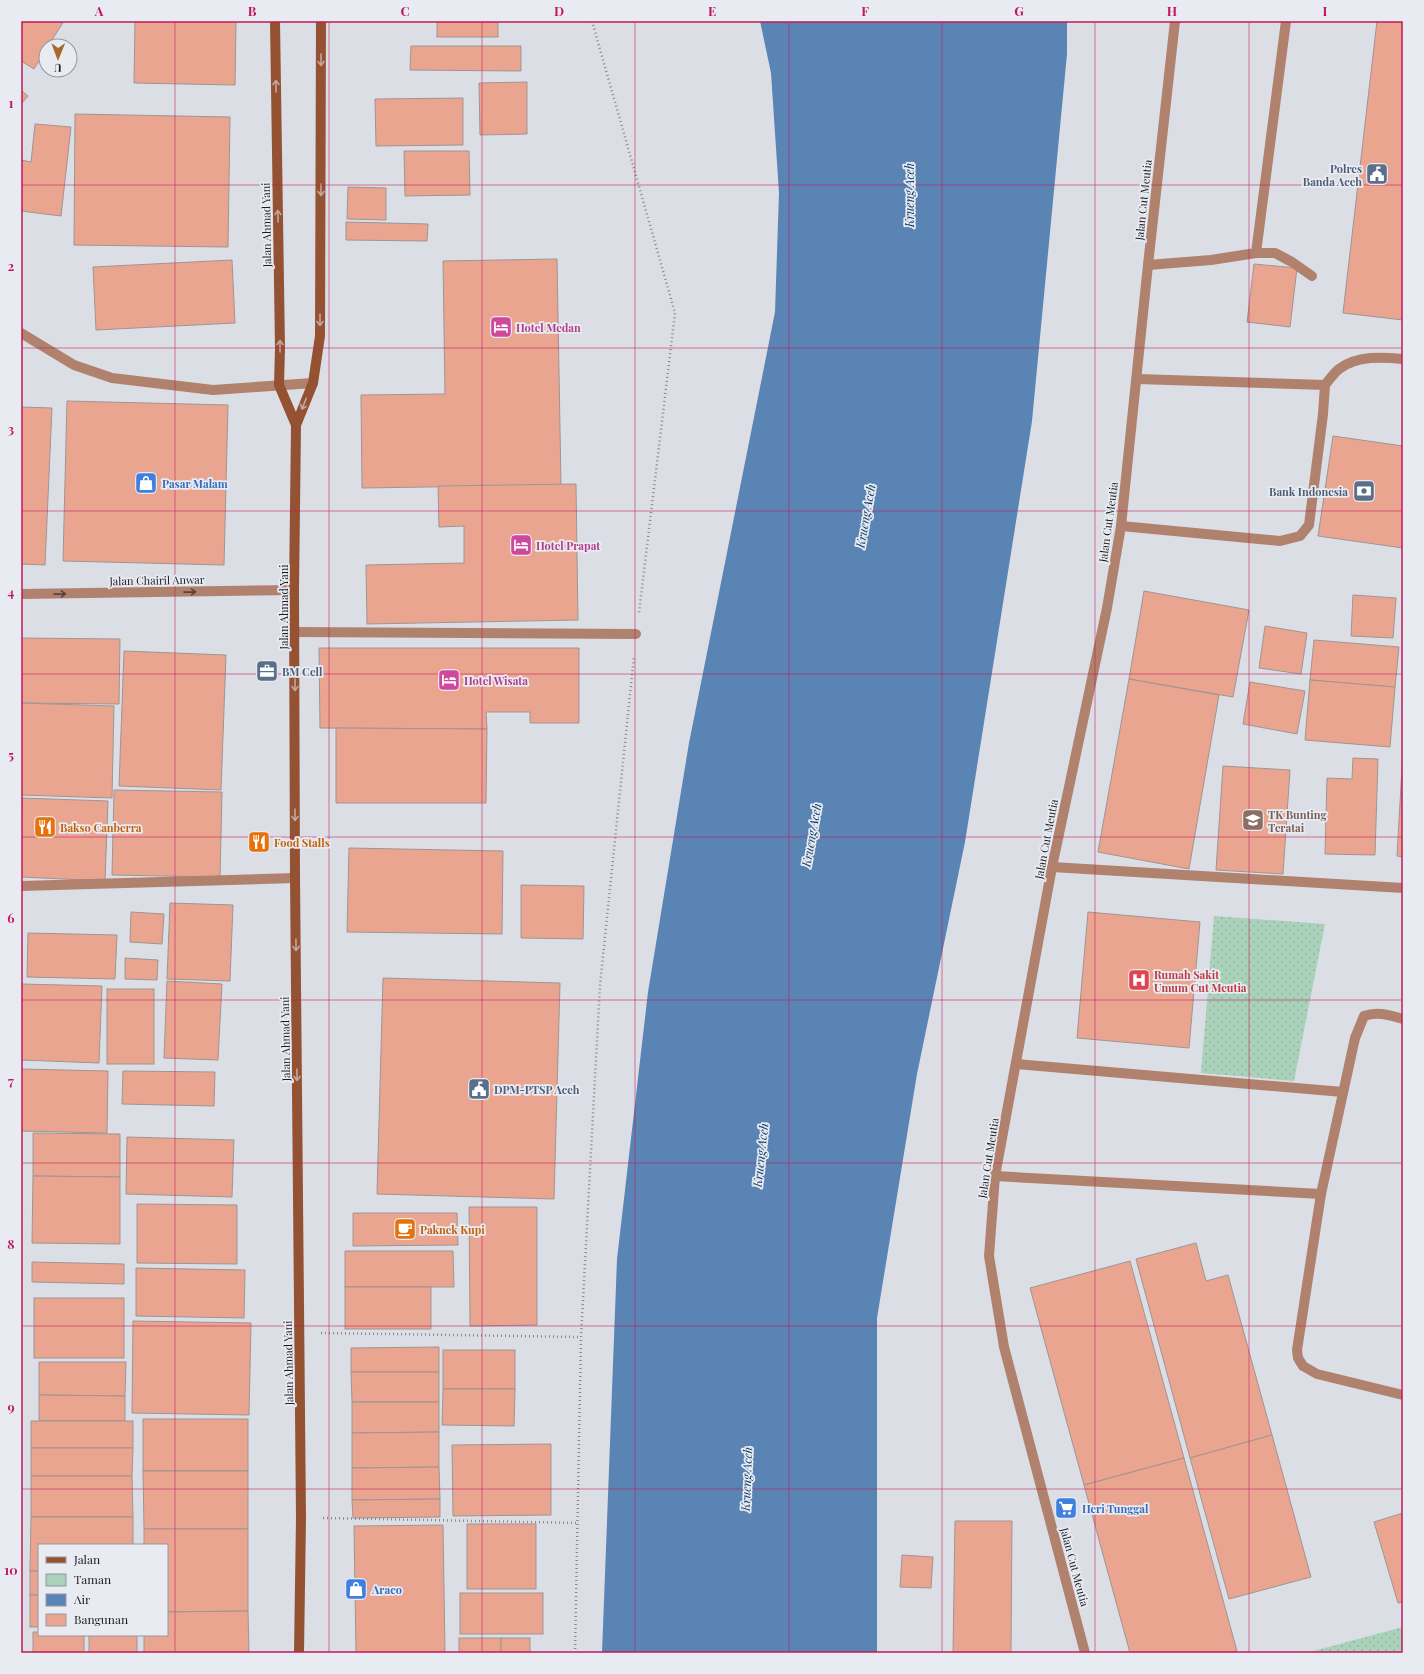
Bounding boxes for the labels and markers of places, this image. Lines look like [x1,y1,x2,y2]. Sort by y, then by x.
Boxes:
place label: Polres Banda Aceh [1303,161,1362,189]
public building icon: Polres Banda Aceh [1364,161,1390,187]
hotel icon: Hotel Medan [488,314,514,340]
place label: Hotel Medan [516,320,581,335]
shop icon: Pasar Malam [133,470,159,496]
place label: Pasar Malam [162,476,228,491]
bank icon: Bank Indonesia [1351,478,1377,504]
place label: Bank Indonesia [1269,484,1348,499]
hotel icon: Hotel Prapat [508,532,534,558]
place label: Hotel Prapat [536,538,600,553]
office icon: BM Cell [254,658,280,684]
place label: BM Cell [282,664,323,679]
hotel icon: Hotel Wisata [436,667,462,693]
place label: Hotel Wisata [464,673,528,688]
school or university icon: TK Bunting Teratai [1240,807,1266,833]
place label: TK Bunting Teratai [1268,807,1327,835]
restaurant icon: Bakso Canberra [32,814,58,840]
place label: Bakso Canberra [60,820,142,835]
restaurant icon: Food Stalls [246,829,272,855]
place label: Food Stalls [274,835,330,850]
hospital icon: Rumah Sakit Umum Cut Meutia [1126,967,1152,993]
place label: Rumah Sakit Umum Cut Meutia [1154,967,1247,995]
public building icon: DPM-PTSP Aceh [466,1076,492,1102]
place label: DPM-PTSP Aceh [494,1082,580,1097]
cafe icon: Paknek Kupi [392,1216,418,1242]
place label: Paknek Kupi [420,1222,485,1237]
supermarket icon: Heri Tunggal [1053,1495,1079,1521]
place label: Heri Tunggal [1082,1501,1149,1516]
shop icon: Araco [343,1576,369,1602]
place label: Araco [371,1582,402,1597]

